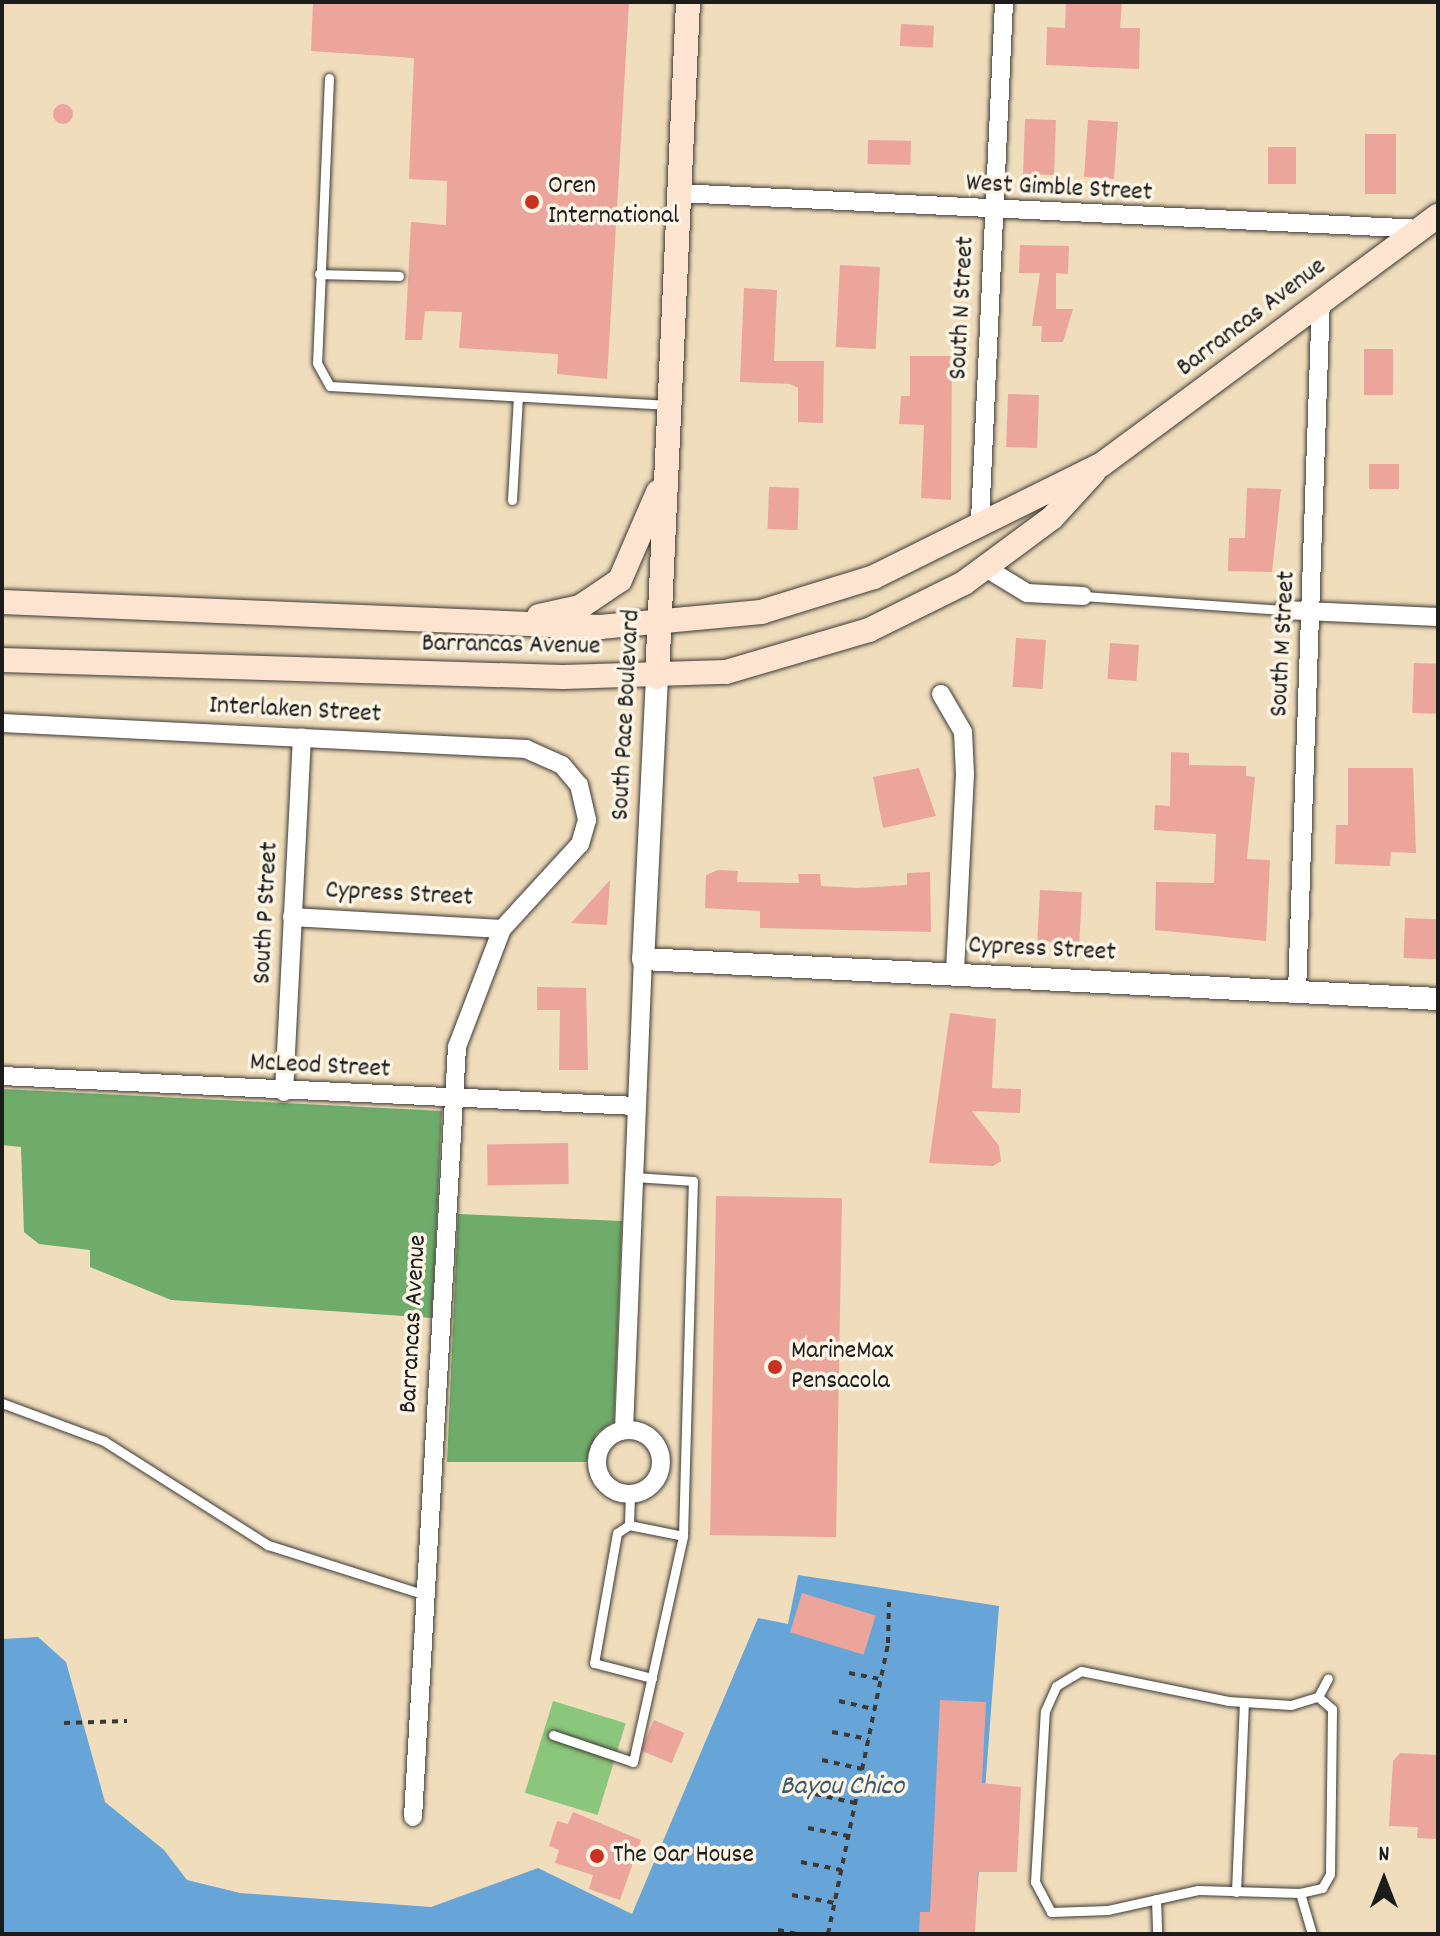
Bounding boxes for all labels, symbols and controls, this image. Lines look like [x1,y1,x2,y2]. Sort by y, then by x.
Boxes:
street label: West Gimble Street [965,169,1153,209]
place label: Oren International [548,171,679,232]
marker: Oren International [523,193,541,211]
street label: South N Street [944,235,982,381]
street label: Barrancas Avenue [1171,252,1333,384]
street label: South M Street [1265,570,1303,718]
street label: South Pace Boulevard [606,609,648,821]
street label: Barrancas Avenue [421,629,601,663]
street label: Interlaken Street [208,691,382,731]
street label: South P Street [248,841,286,985]
street label: Cypress Street [325,876,473,914]
street label: Cypress Street [968,931,1116,969]
street label: McLeod Street [249,1048,391,1086]
street label: Barrancas Avenue [394,1234,434,1414]
place label: MarineMax Pensacola [791,1336,893,1398]
marker: MarineMax Pensacola [766,1358,784,1376]
water label: Bayou Chico [780,1771,904,1805]
place label: The Oar House [613,1840,754,1872]
north arrow [1344,1840,1424,1920]
text: N [1379,1840,1389,1871]
marker: The Oar House [588,1847,606,1865]

